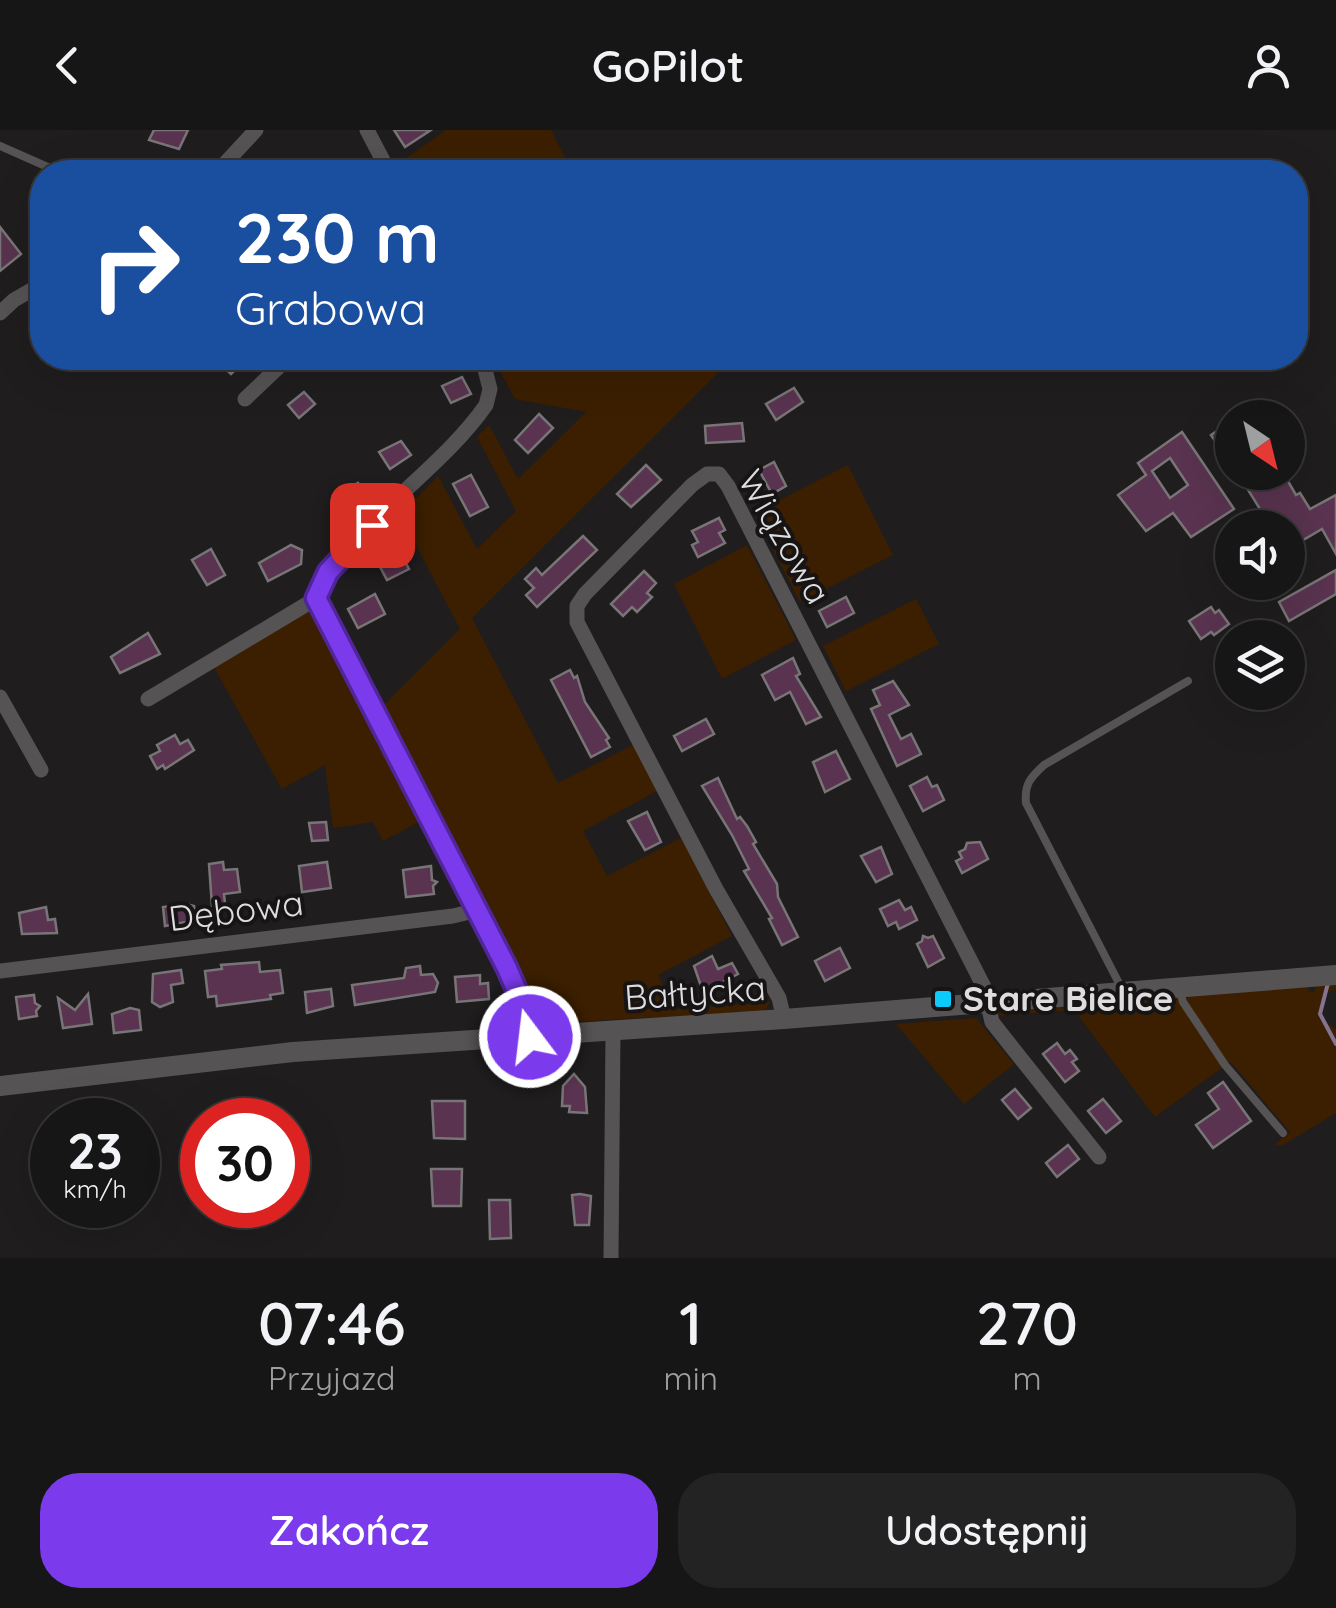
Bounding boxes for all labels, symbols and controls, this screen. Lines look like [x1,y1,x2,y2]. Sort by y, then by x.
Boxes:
text: GoPilot [592,37,744,93]
icon: back [40,38,95,93]
icon: person [1241,38,1296,93]
text: 230 m [235,193,440,281]
icon: right [70,200,200,330]
text: Grabowa [235,280,426,336]
north arrow [1215,400,1305,490]
map controls [1215,400,1305,710]
street label: Wiązowa [729,462,841,611]
pin [330,483,415,568]
icon: arrive [345,498,400,553]
button: sound [1215,510,1305,600]
button: layers [1215,620,1305,710]
street label: Dębowa [166,880,306,940]
street label: Bałtycka [623,965,767,1019]
place label: Stare Bielice [963,976,1173,1020]
position arrow [478,985,582,1089]
marker: Stare Bielice [932,988,954,1010]
speed limit sign: 30 [180,1098,310,1228]
text: 23 [67,1119,123,1182]
text: km/h [63,1173,127,1204]
text: 07:46 [258,1285,406,1360]
text: 1 [679,1285,702,1360]
text: 270 [976,1285,1078,1360]
text: Przyjazd [268,1358,395,1398]
text: min [663,1358,718,1398]
text: m [1012,1358,1042,1398]
button: Zakończ [40,1473,658,1588]
button: Udostępnij [678,1473,1296,1588]

